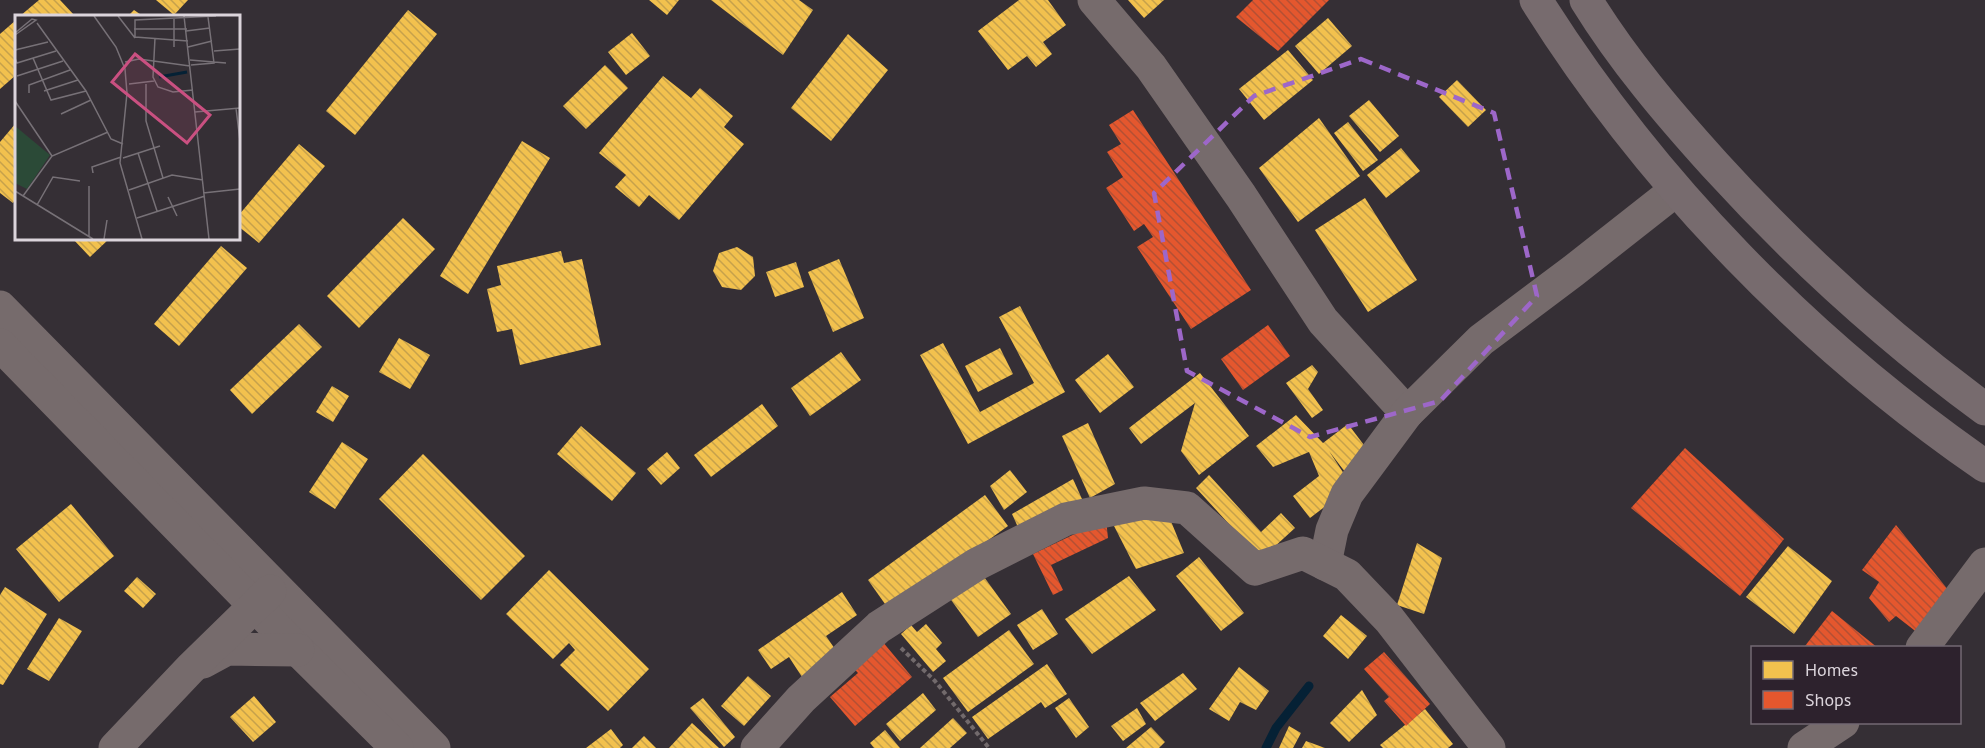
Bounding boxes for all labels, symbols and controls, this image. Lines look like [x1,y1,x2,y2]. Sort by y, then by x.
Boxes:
inset map [15,15,240,240]
legend [1751,646,1961,724]
text: Homes [1805,658,1858,681]
text: Shops [1805,688,1851,711]

